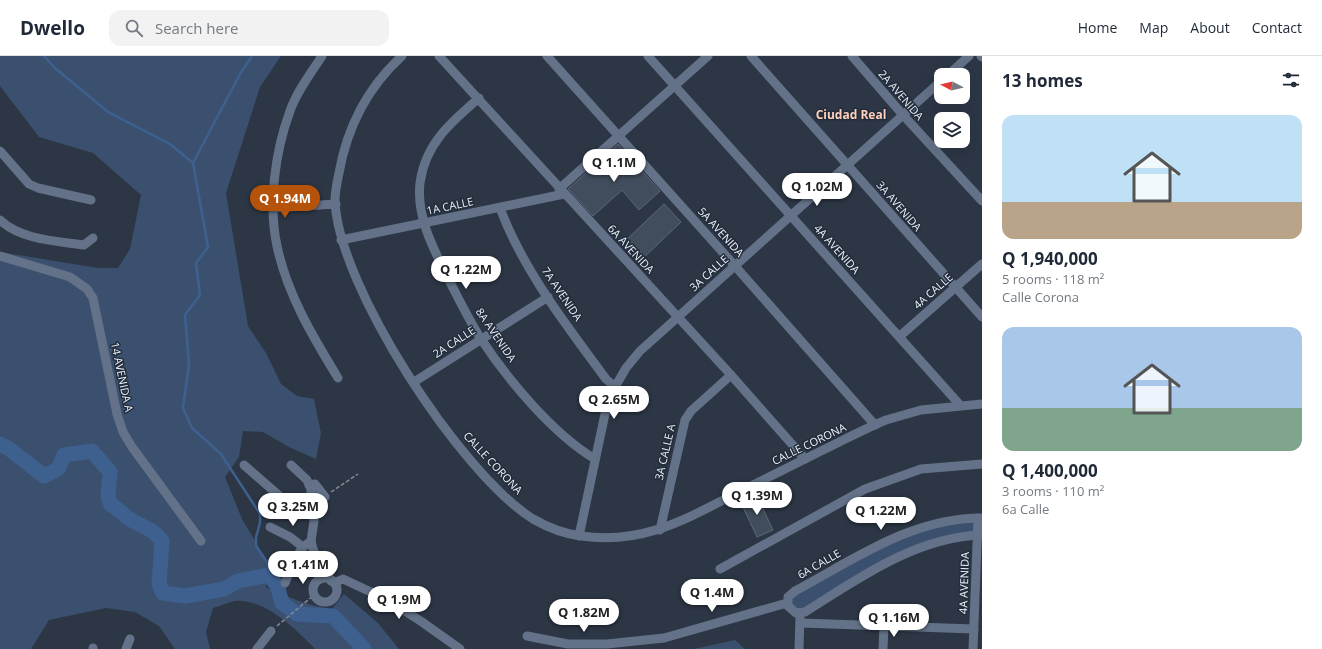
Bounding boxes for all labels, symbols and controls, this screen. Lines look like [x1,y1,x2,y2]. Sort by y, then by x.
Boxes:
search box [109,10,389,46]
text: Dwello [20,15,85,41]
icon: search [123,17,145,39]
text: Search here [155,18,239,38]
text: Home [1078,18,1117,37]
text: Map [1139,18,1168,37]
text: About [1190,18,1230,37]
text: Contact [1252,18,1302,37]
street label: 2A AVENIDA [875,66,927,123]
north arrow [934,68,970,104]
map controls [934,68,970,148]
text: 13 homes [1002,69,1083,92]
icon: filters [1280,69,1302,91]
district label: Ciudad Real [816,106,886,123]
button: layers [934,112,970,148]
icon: home [1116,141,1188,213]
pin: Q 1.1M [581,149,647,183]
text: Q 1.1M [592,153,636,171]
pin: Q 1.02M [780,173,854,207]
text: Q 1.02M [791,177,843,195]
street label: 3A AVENIDA [873,177,925,234]
pin: Q 1.94M [248,185,322,219]
text: Q 1.94M [259,189,311,207]
street label: 1A CALLE [425,193,475,218]
street label: 5A AVENIDA [695,204,748,260]
street label: 6A AVENIDA [605,221,658,276]
street label: 4A AVENIDA [811,221,864,277]
text: Q 1,940,000 [1002,247,1098,270]
street label: 3A CALLE [686,251,731,294]
pin: Q 1.22M [429,256,503,290]
text: Q 1.22M [440,260,492,278]
street label: 7A AVENIDA [539,264,586,324]
street label: 4A CALLE [910,269,956,312]
text: 5 rooms · 118 m² [1002,270,1104,288]
text: Calle Corona [1002,288,1079,306]
street label: 8A AVENIDA [473,305,520,365]
street label: 2A CALLE [430,322,478,361]
street label: 14 AVENIDA A [108,341,137,413]
icon: home [1116,353,1188,425]
pin: Q 2.65M [577,386,651,420]
text: Q 2.65M [588,390,640,408]
street label: CALLE CORONA [769,419,848,468]
street label: 3A CALLE A [651,422,678,482]
street label: CALLE CORONA [460,428,526,497]
text: Q 1,400,000 [1002,459,1098,482]
pin: Q 1.39M [720,482,794,516]
text: 3 rooms · 110 m² [1002,482,1104,500]
text: Q 1.39M [731,486,783,504]
pin: Q 3.25M [256,493,330,527]
text: Q 3.25M [267,497,319,515]
pin: Q 1.22M [844,497,918,531]
text: 6a Calle [1002,500,1049,518]
text: Q 1.22M [855,501,907,519]
street label: 6A CALLE [794,545,843,582]
pin: Q 1.41M [266,551,340,585]
street label: 4A AVENIDA [955,552,972,614]
text: Q 1.41M [277,555,329,573]
pin: Q 1.4M [679,579,745,613]
text: Q 1.4M [690,583,734,601]
pin: Q 1.9M [366,586,432,620]
text: Q 1.9M [377,590,421,608]
pin: Q 1.82M [547,599,621,633]
text: Q 1.82M [558,603,610,621]
pin: Q 1.16M [857,604,931,638]
text: Q 1.16M [868,608,920,626]

